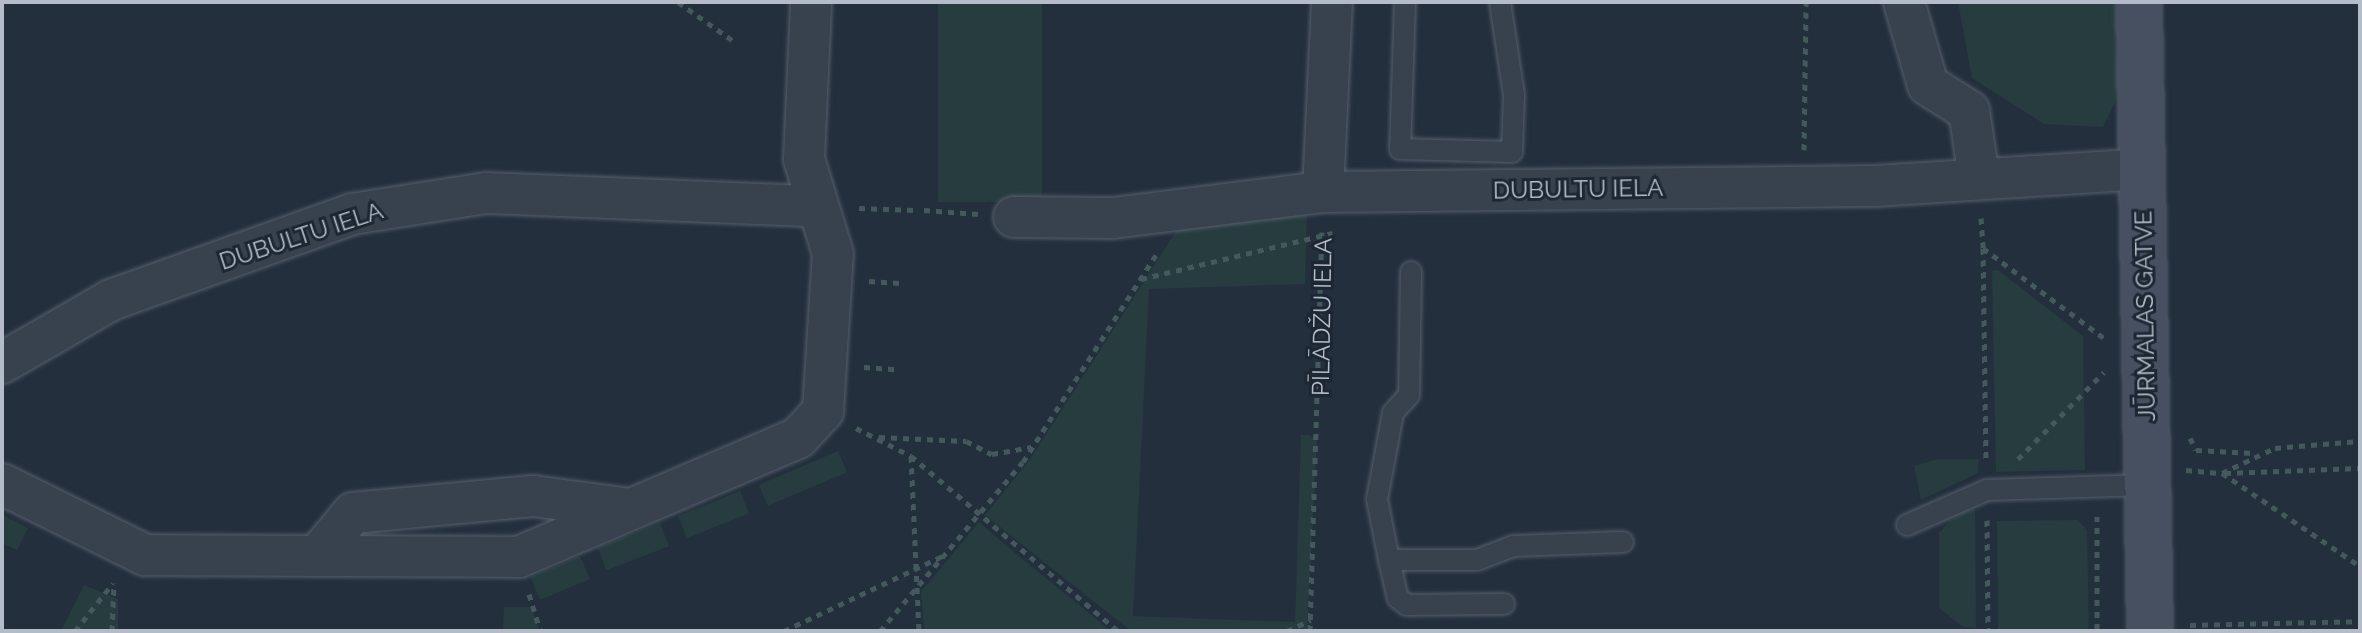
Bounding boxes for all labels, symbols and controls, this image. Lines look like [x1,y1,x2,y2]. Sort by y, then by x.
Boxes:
street label: DUBULTU IELA [1493,173,1663,205]
street label: DUBULTU IELA [216,196,386,276]
street label: JŪRMALAS GATVE [2129,210,2161,422]
street label: PĪLĀDŽU IELA [1306,238,1338,396]

